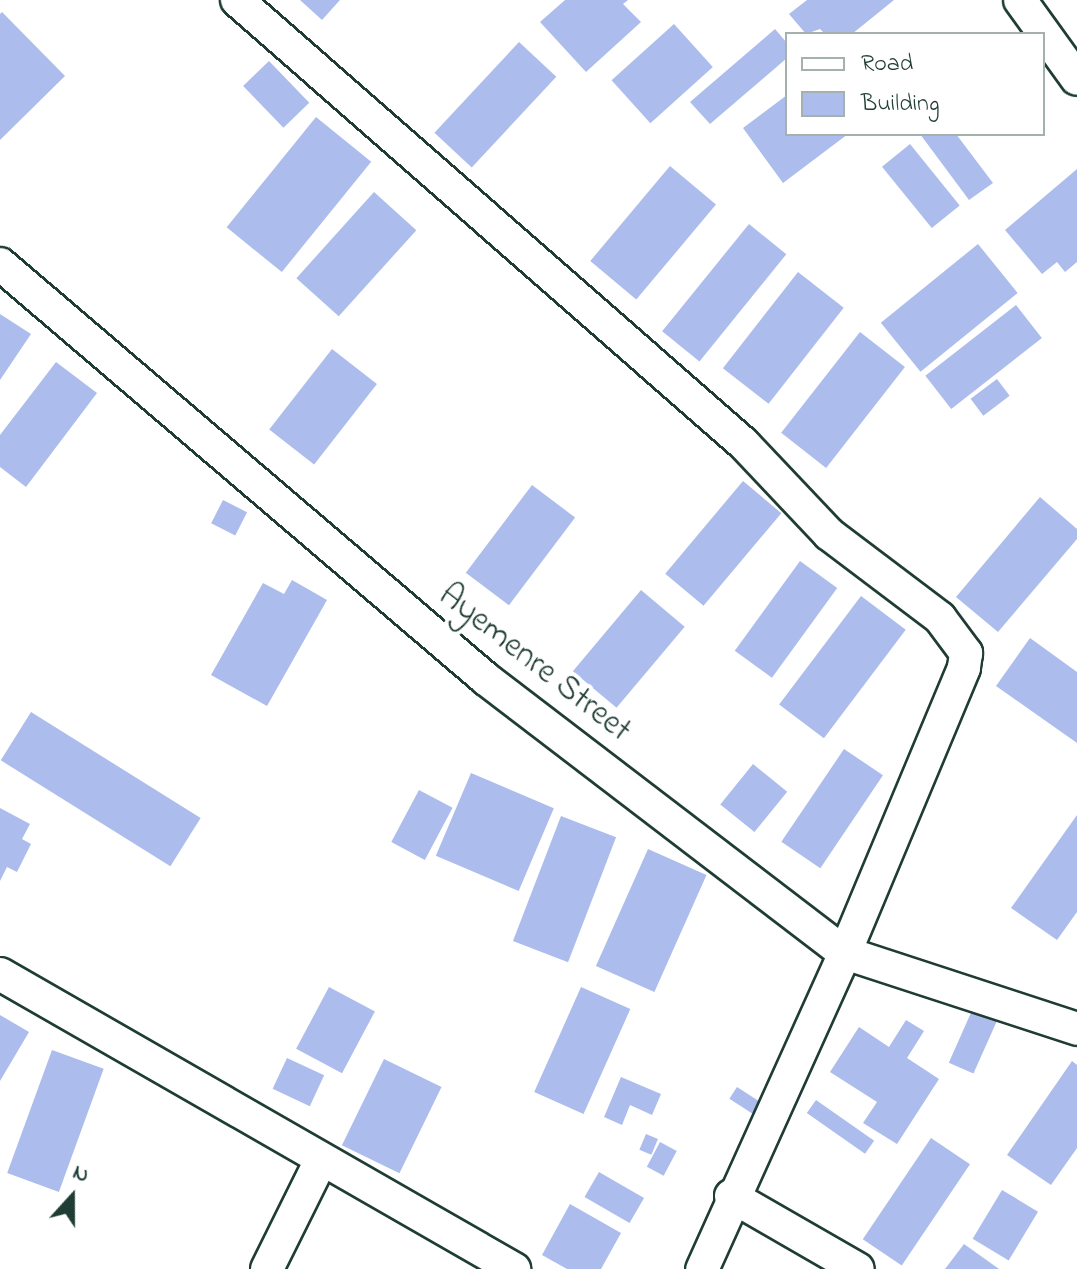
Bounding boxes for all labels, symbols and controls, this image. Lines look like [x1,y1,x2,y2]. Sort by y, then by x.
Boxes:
legend [785,32,1045,136]
text: Road [861,47,913,82]
text: Building [861,87,940,122]
street label: Ayemenre Street [429,576,639,752]
north arrow [32,1157,112,1237]
text: N [68,1157,93,1192]

